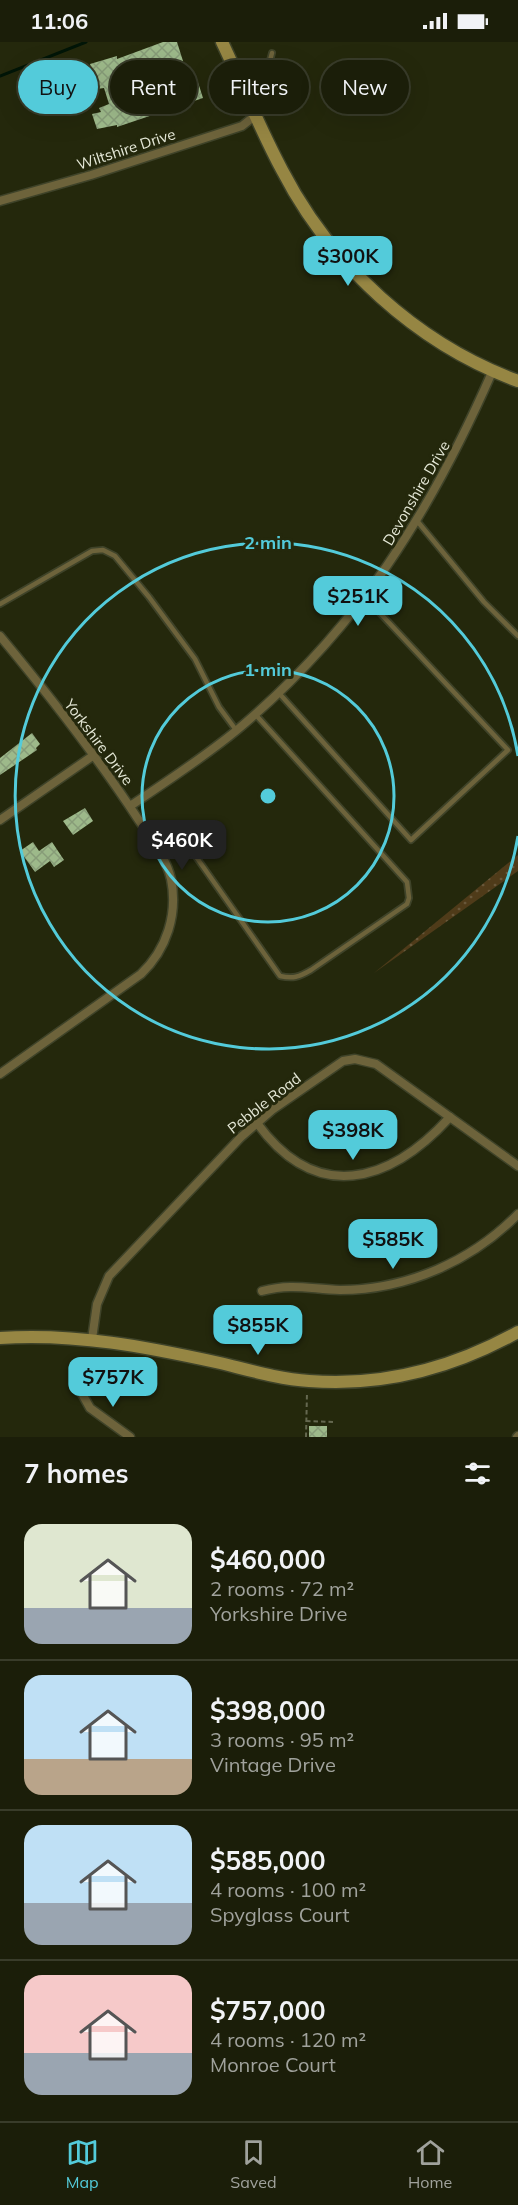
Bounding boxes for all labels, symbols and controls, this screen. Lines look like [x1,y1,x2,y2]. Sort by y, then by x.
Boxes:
text: 11:06 [30,7,88,35]
chip: Buy [18,60,98,114]
chip: Rent [110,60,197,114]
chip: Filters [209,60,309,114]
chip: New [321,60,409,114]
street label: Wiltshire Drive [74,124,178,174]
pin: $300K [306,236,390,287]
text: $300K [317,243,379,268]
street label: Devonshire Drive [378,437,454,549]
text: 2 min [244,531,292,554]
pin: $251K [316,576,400,627]
text: $251K [327,583,389,608]
text: 1 min [244,658,292,681]
street label: Yorkshire Drive [60,694,138,789]
centre of rings [258,786,278,806]
pin: $460K [140,820,224,871]
text: $460K [151,827,213,852]
street label: Pebble Road [223,1068,305,1138]
pin: $398K [311,1110,395,1161]
text: $398K [322,1117,384,1142]
pin: $585K [351,1219,435,1270]
text: $585K [362,1226,424,1251]
pin: $855K [216,1305,300,1356]
text: $855K [227,1312,289,1337]
pin: $757K [71,1357,155,1408]
text: $757K [82,1364,144,1389]
text: 7 homes [24,1457,128,1490]
icon: filters [461,1457,494,1490]
text: $460,000 [210,1543,326,1576]
icon: home [72,1548,144,1620]
text: 2 rooms · 72 m² [210,1576,354,1601]
text: Yorkshire Drive [210,1601,347,1626]
text: $398,000 [210,1694,326,1727]
icon: home [72,1699,144,1771]
text: 3 rooms · 95 m² [210,1727,354,1752]
text: Vintage Drive [210,1752,336,1777]
text: $585,000 [210,1844,326,1877]
icon: home [72,1849,144,1921]
text: 4 rooms · 100 m² [210,1877,366,1902]
text: Spyglass Court [210,1902,349,1927]
text: $757,000 [210,1994,326,2027]
icon: home [72,1999,144,2071]
text: 4 rooms · 120 m² [210,2027,366,2052]
text: Monroe Court [210,2052,336,2077]
tab: Map [66,2136,99,2192]
tab: Saved [230,2136,276,2192]
tab: Home [408,2136,452,2192]

